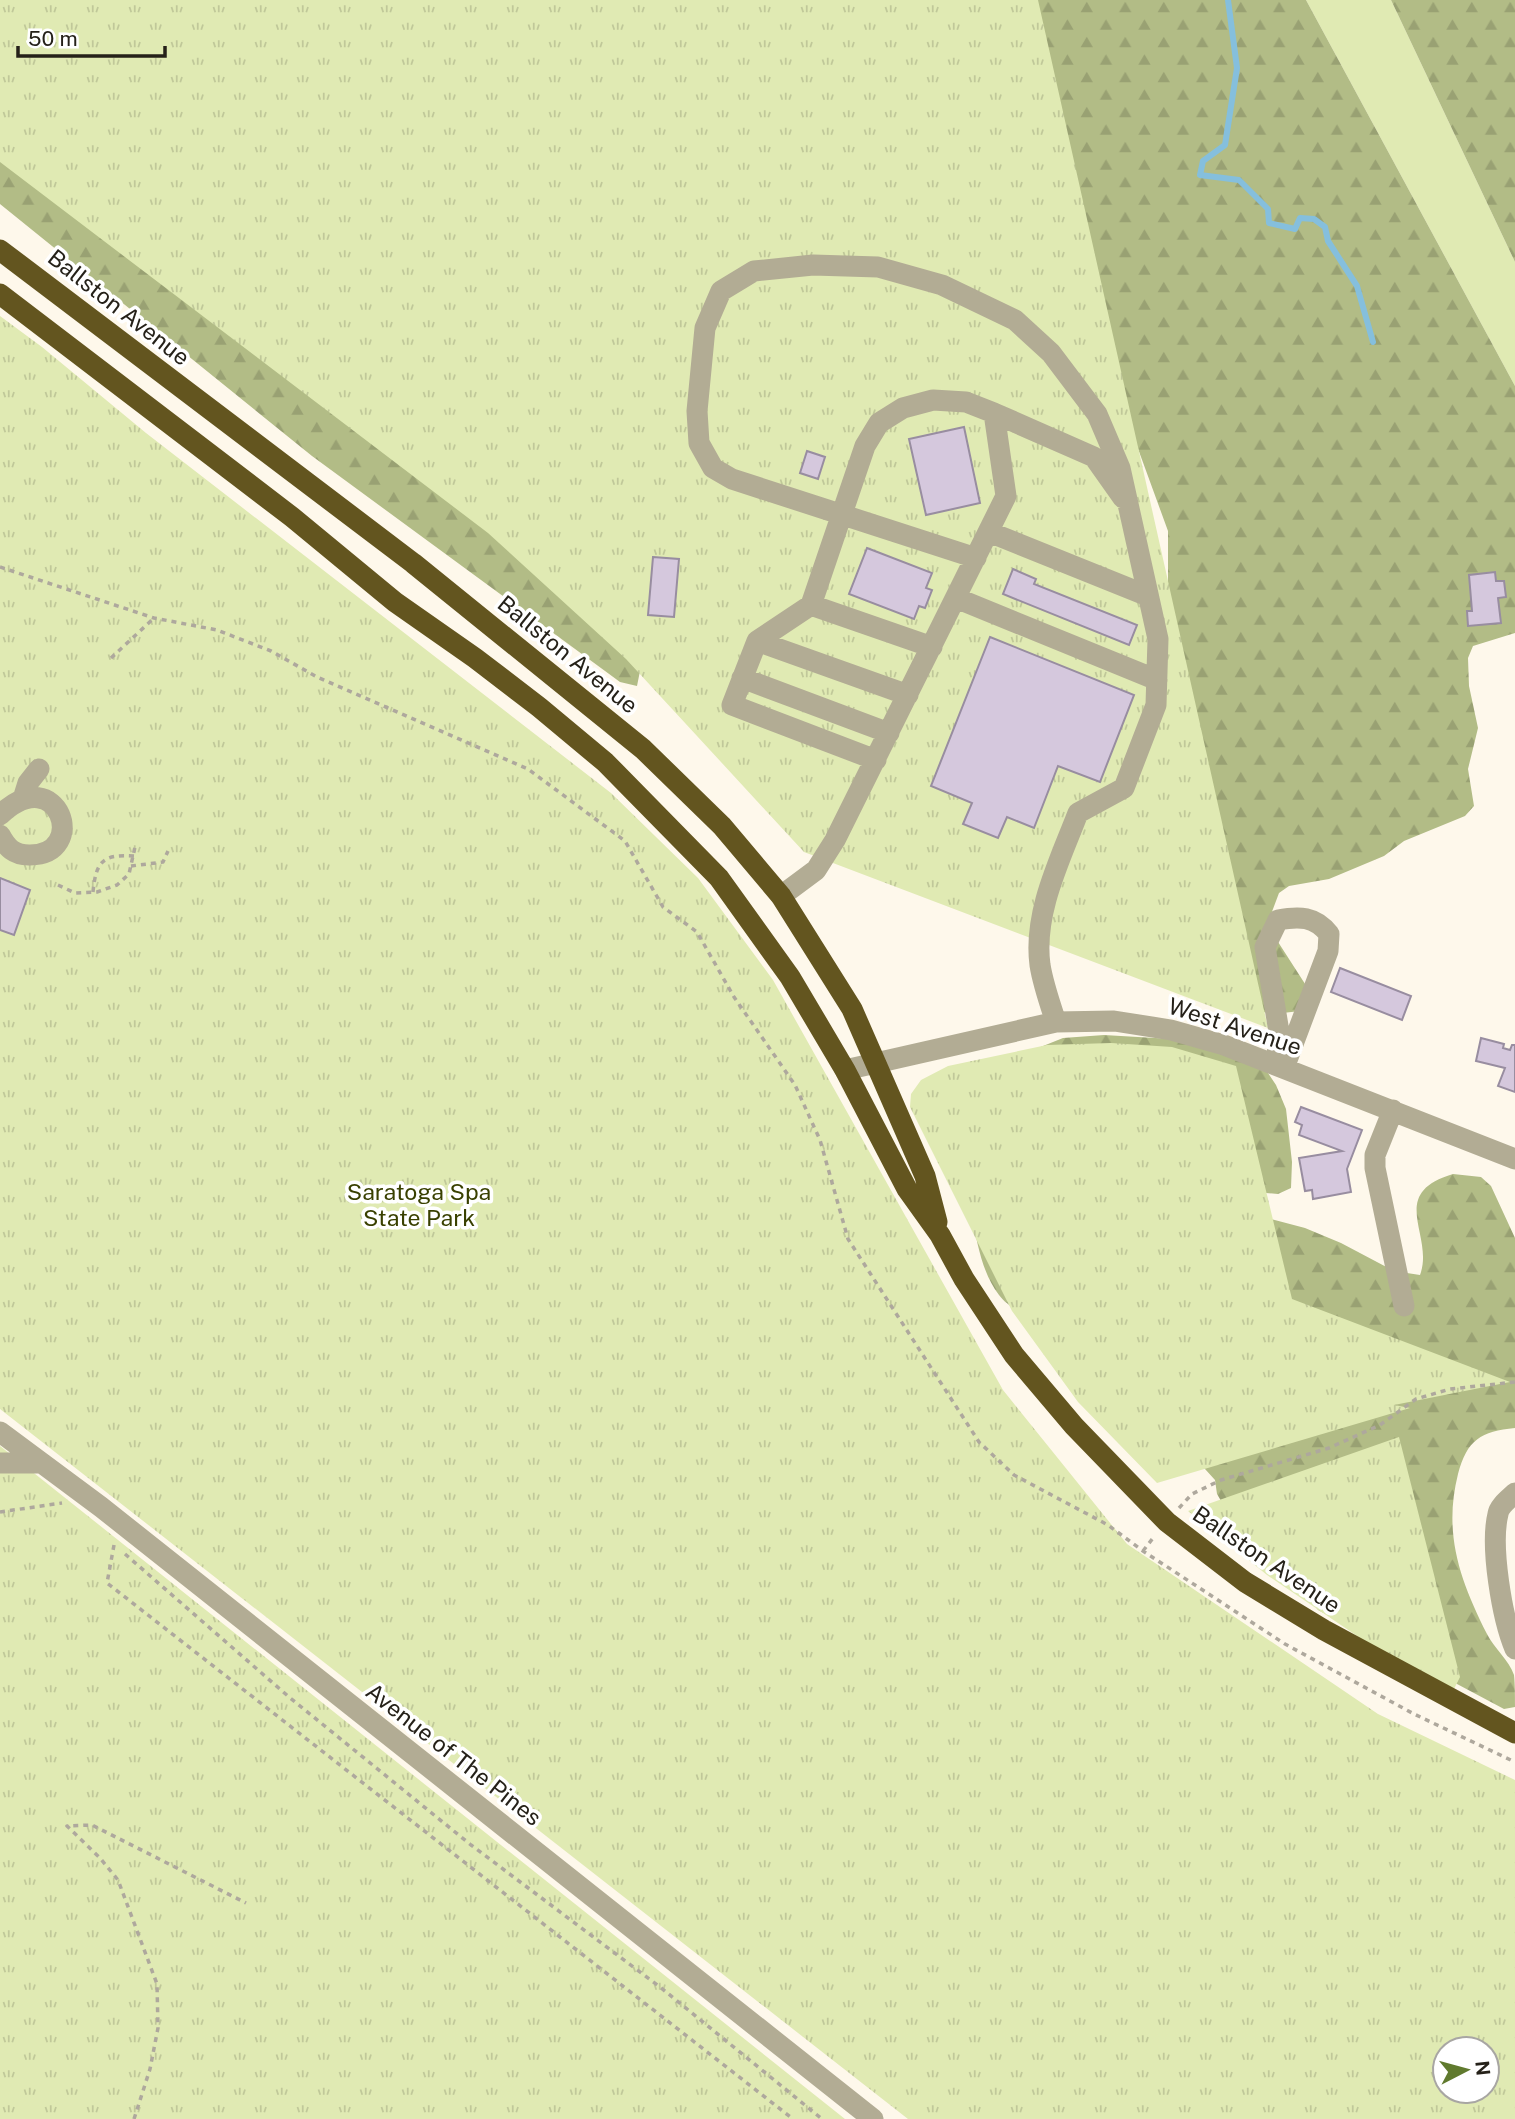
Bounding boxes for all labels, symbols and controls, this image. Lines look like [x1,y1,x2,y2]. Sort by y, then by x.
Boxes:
scale bar [18,14,164,58]
text: 50 m [28,26,78,51]
street label: Ballston Avenue [43,243,195,371]
street label: Ballston Avenue [493,589,643,719]
street label: West Avenue [1165,992,1305,1060]
park label: Saratoga Spa State Park [347,1178,491,1231]
street label: Ballston Avenue [1188,1500,1346,1618]
street label: Avenue of The Pines [361,1677,547,1831]
north arrow [1431,2035,1501,2105]
text: N [1471,2060,1495,2077]

